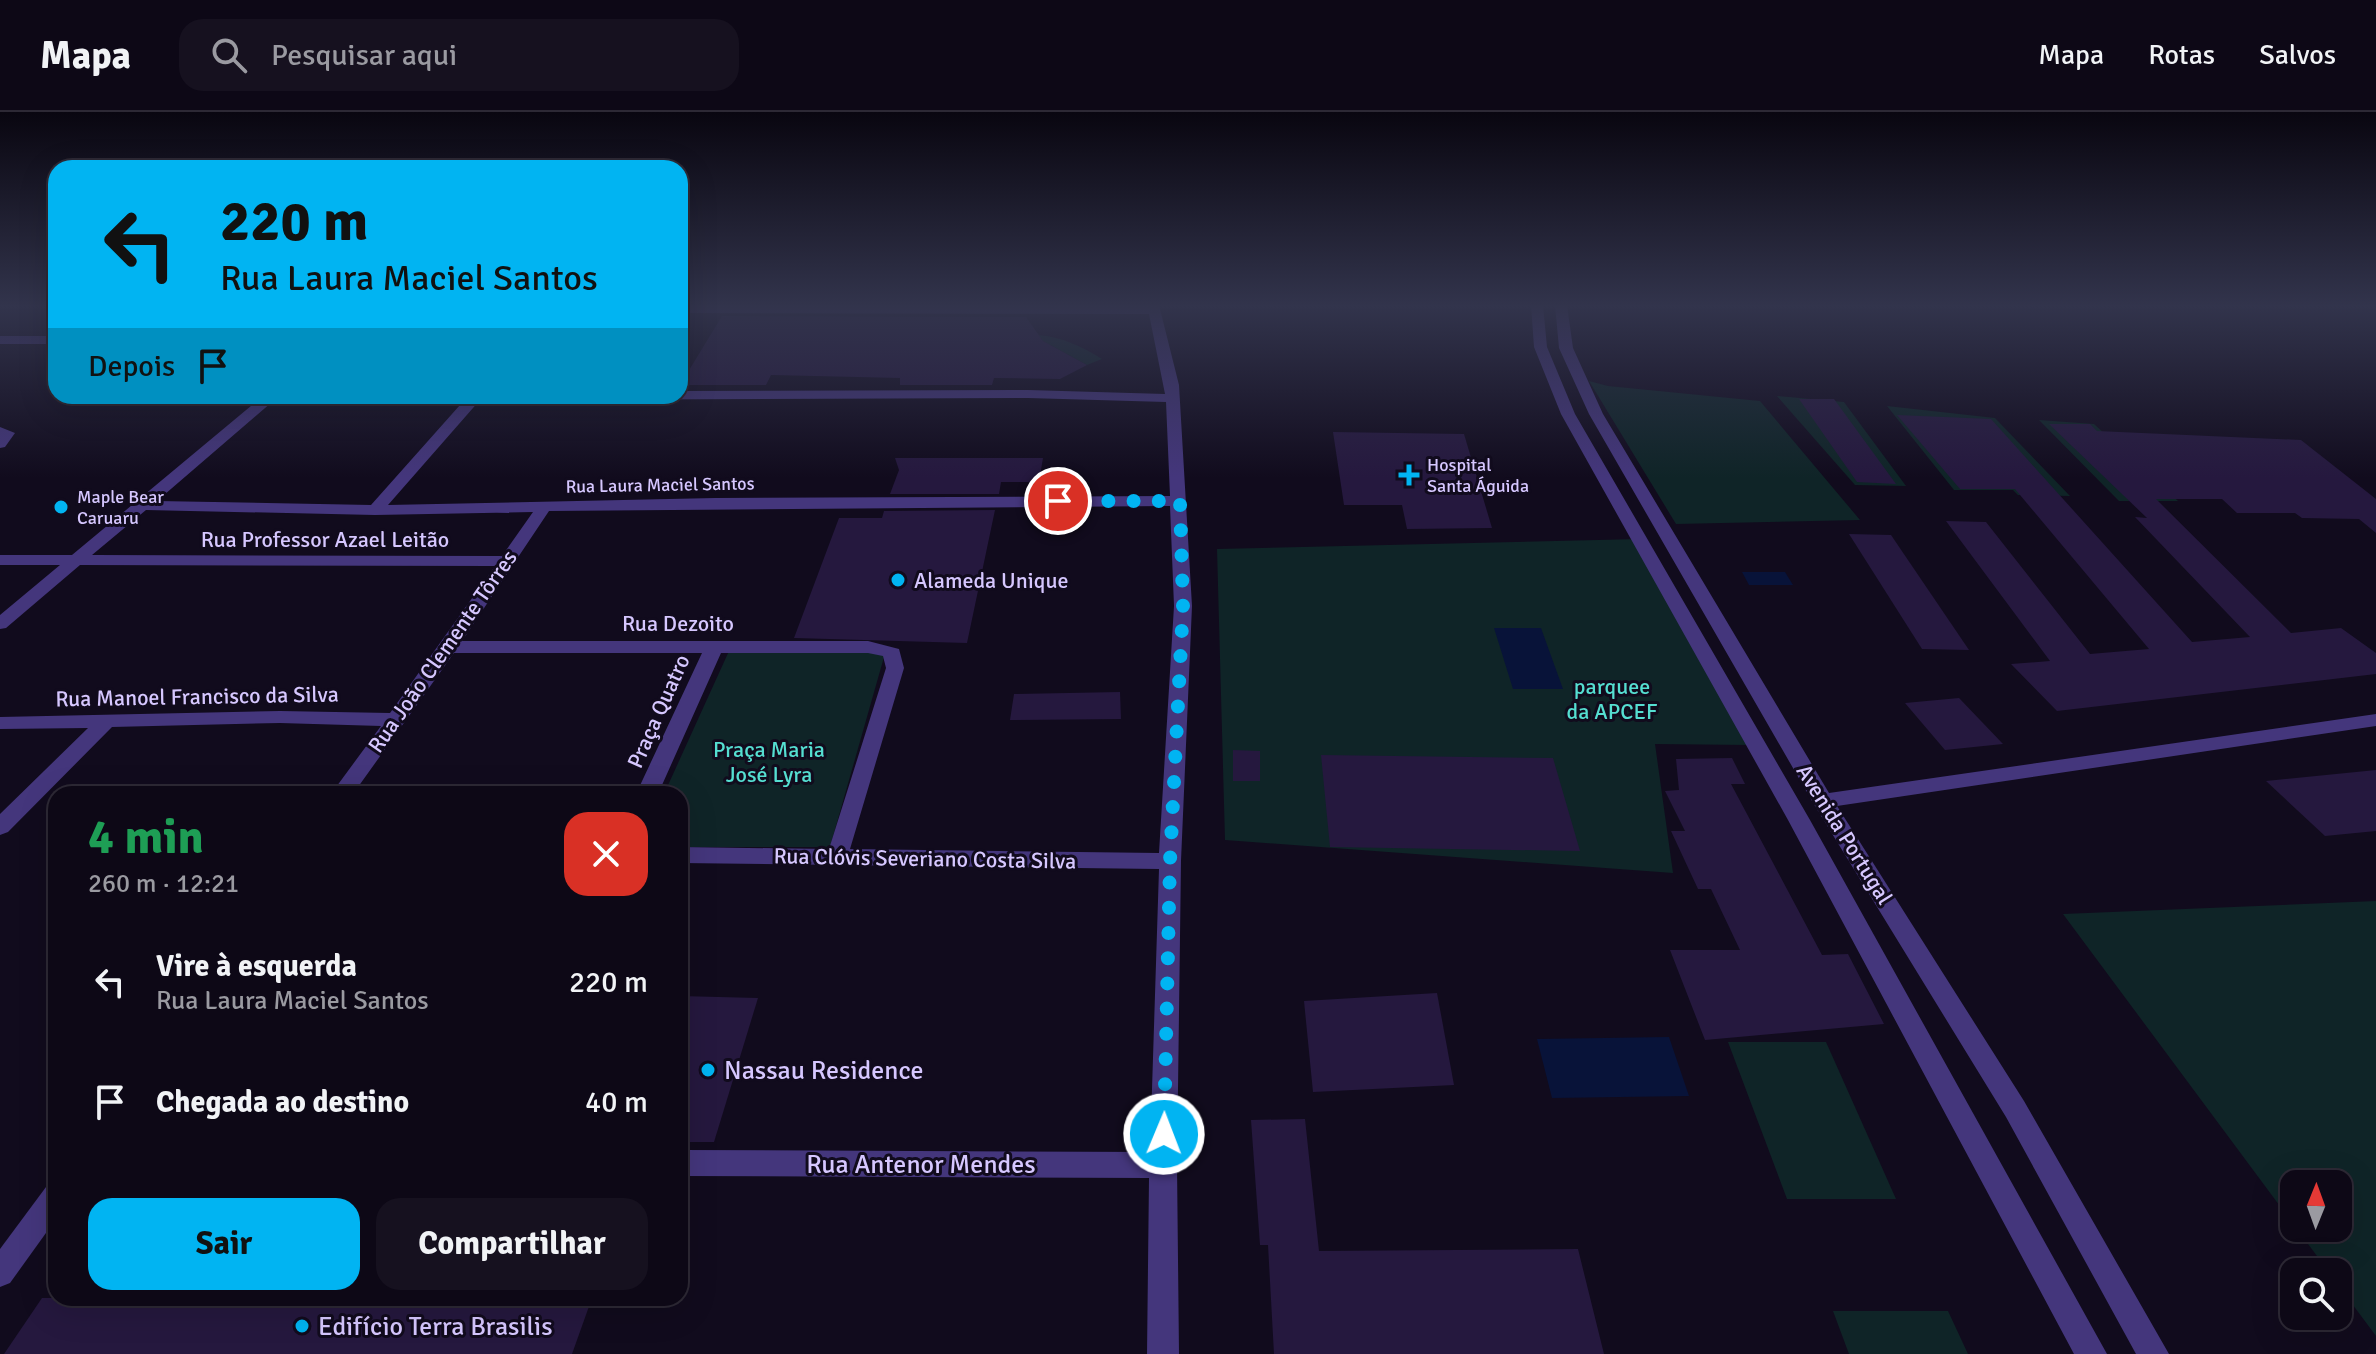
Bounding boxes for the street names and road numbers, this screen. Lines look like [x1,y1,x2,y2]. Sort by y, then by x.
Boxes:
street label: Rua Laura Maciel Santos [565,472,755,498]
street label: Rua Professor Azael Leitão [201,526,449,553]
street label: Rua João Clemente Tôrres [362,545,523,758]
street label: Rua Dezoito [622,610,734,637]
street label: Praça Quatro [621,650,696,772]
street label: Rua Manoel Francisco da Silva [55,681,339,712]
street label: Avenida Portugal [1791,759,1898,909]
street label: Rua Clóvis Severiano Costa Silva [773,842,1077,875]
street label: Rua Antenor Mendes [806,1149,1036,1181]

